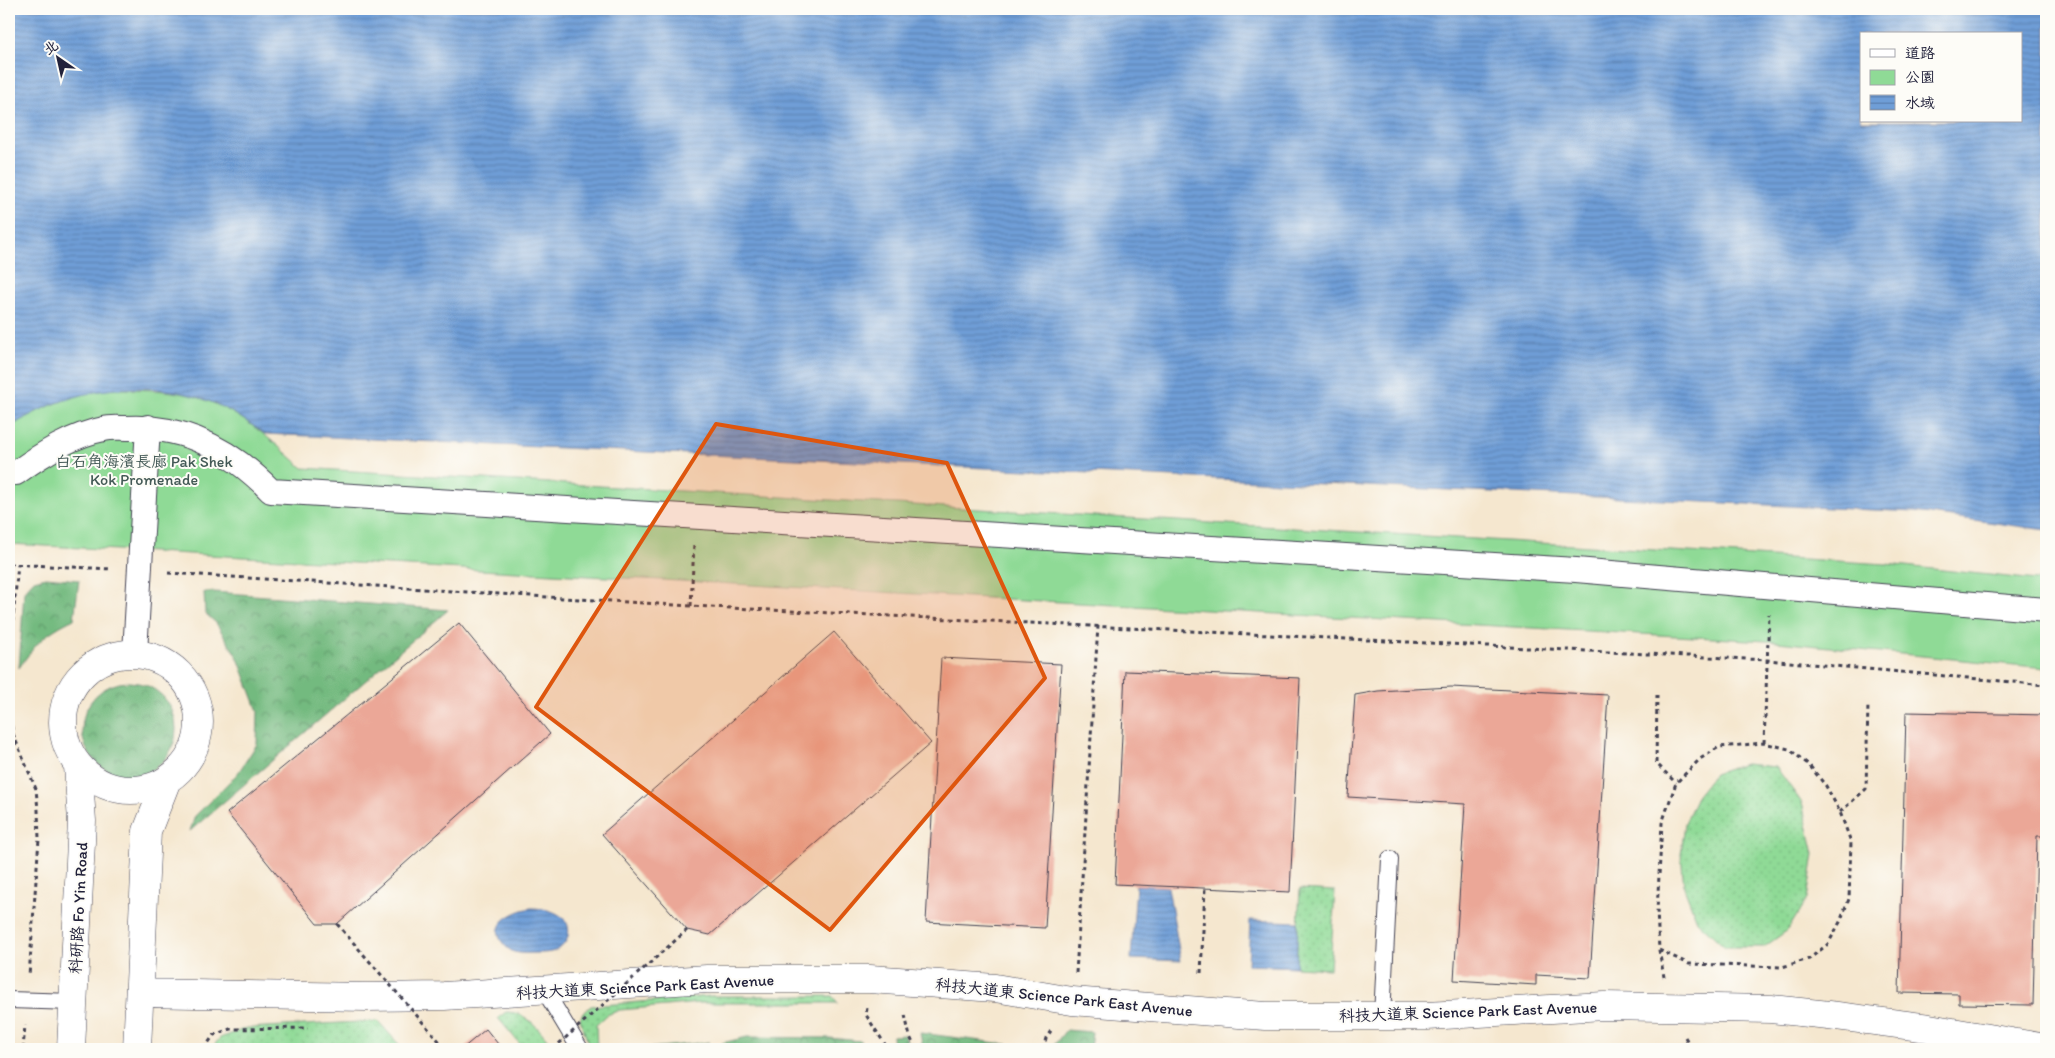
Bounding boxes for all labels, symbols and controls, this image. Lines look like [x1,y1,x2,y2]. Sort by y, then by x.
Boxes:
north arrow [32,32,82,82]
legend [1860,32,2022,122]
text: 北 [40,37,62,59]
text: 道路 [1905,44,1935,62]
text: 公園 [1905,68,1935,86]
text: 水域 [1905,94,1935,112]
park label: 白石角海濱長廊 Pak Shek Kok Promenade [55,452,233,489]
street label: 科研路 Fo Yin Road [66,841,91,974]
street label: 科技大道東 Science Park East Avenue [515,970,775,1003]
street label: 科技大道東 Science Park East Avenue [934,975,1194,1020]
street label: 科技大道東 Science Park East Avenue [1338,997,1598,1026]

